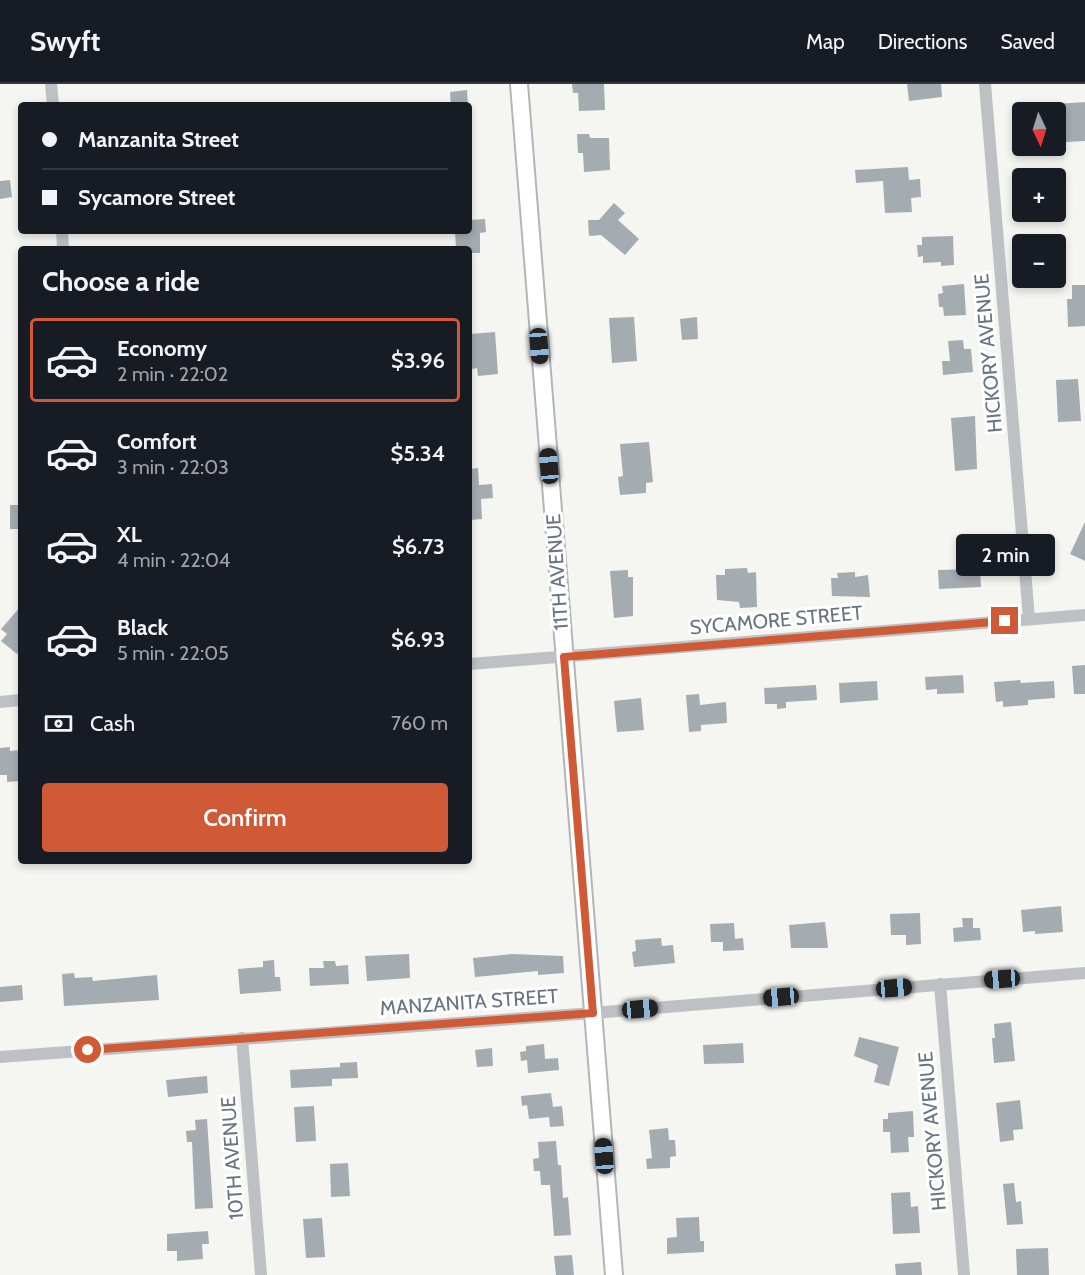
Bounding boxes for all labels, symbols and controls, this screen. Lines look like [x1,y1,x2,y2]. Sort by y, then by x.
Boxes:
text: Swyft [30,24,101,58]
text: Map [806,29,845,54]
text: Directions [878,29,967,54]
text: Saved [1000,29,1055,54]
north arrow [1012,102,1066,156]
map controls [1012,102,1066,288]
text: Manzanita Street [78,126,239,153]
button: + [1012,168,1066,222]
text: Sycamore Street [78,184,235,211]
button: − [1012,234,1066,288]
text: Choose a ride [42,265,200,298]
street label: HICKORY AVENUE [969,272,1007,434]
car [529,327,549,365]
icon: car [45,333,99,387]
text: Economy [117,335,207,362]
text: $3.96 [391,347,445,374]
text: 2 min · 22:02 [117,362,228,386]
icon: car [45,426,99,480]
text: Comfort [117,428,196,455]
text: $5.34 [390,440,445,467]
car [538,447,560,485]
text: 3 min · 22:03 [117,455,229,479]
street label: 11TH AVENUE [541,513,573,631]
icon: car [45,519,99,573]
text: XL [117,521,142,548]
text: $6.73 [392,533,445,560]
callout: 2 min [956,534,1054,576]
text: 2 min [981,543,1030,567]
text: 4 min · 22:04 [117,548,230,572]
street label: SYCAMORE STREET [689,600,864,640]
route end [991,607,1018,634]
icon: car [45,612,99,666]
text: Black [117,614,168,641]
text: $6.93 [391,626,445,653]
text: 5 min · 22:05 [117,641,229,665]
icon: cash [42,707,75,740]
text: Cash [90,710,135,737]
text: 760 m [391,711,448,735]
button: Confirm [42,783,448,852]
car [983,969,1021,989]
car [875,977,913,999]
street label: MANZANITA STREET [379,984,559,1020]
car [762,986,800,1008]
car [621,998,659,1020]
route start [74,1036,101,1063]
street label: HICKORY AVENUE [913,1050,951,1212]
street label: 10TH AVENUE [216,1096,248,1220]
car [594,1137,614,1175]

